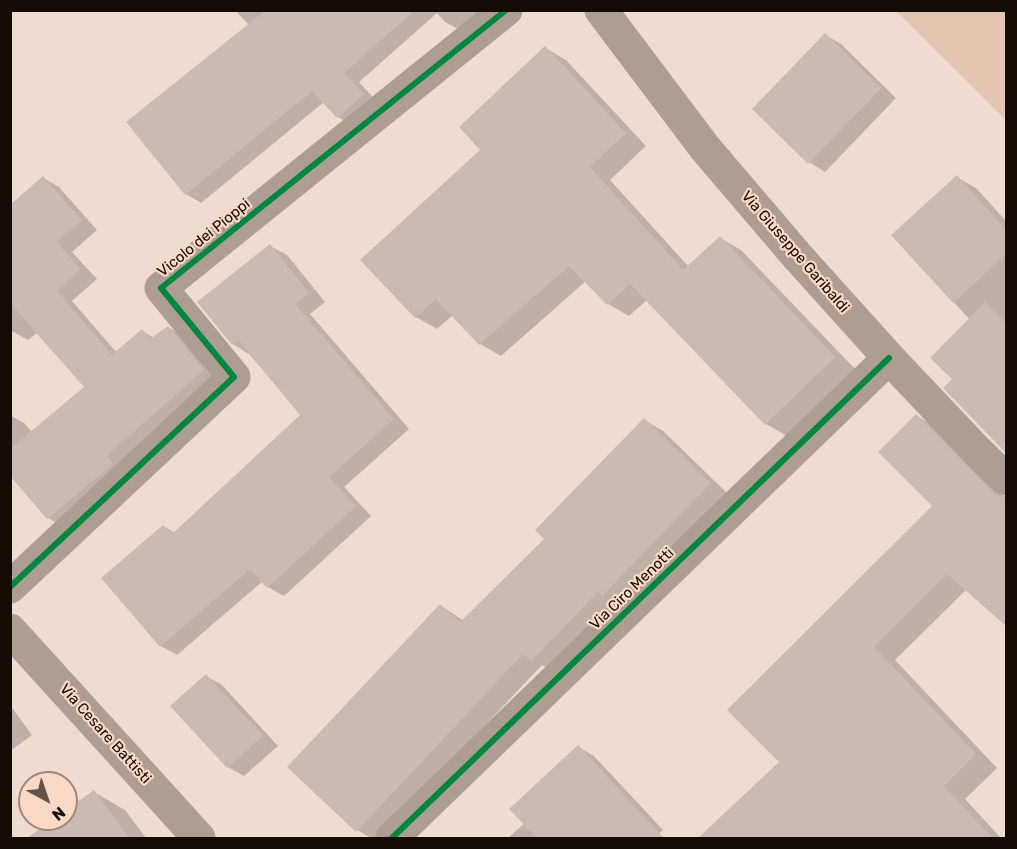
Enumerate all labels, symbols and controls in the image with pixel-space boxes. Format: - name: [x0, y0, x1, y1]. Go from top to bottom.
- street label: Via Giuseppe Garibaldi: [737, 187, 853, 317]
- street label: Vicolo dei Pioppi: [154, 195, 254, 281]
- street label: Via Ciro Menotti: [586, 544, 678, 634]
- street label: Via Cesare Battisti: [55, 680, 155, 788]
- north arrow: [18, 771, 78, 831]
- text: N: [48, 803, 69, 825]

